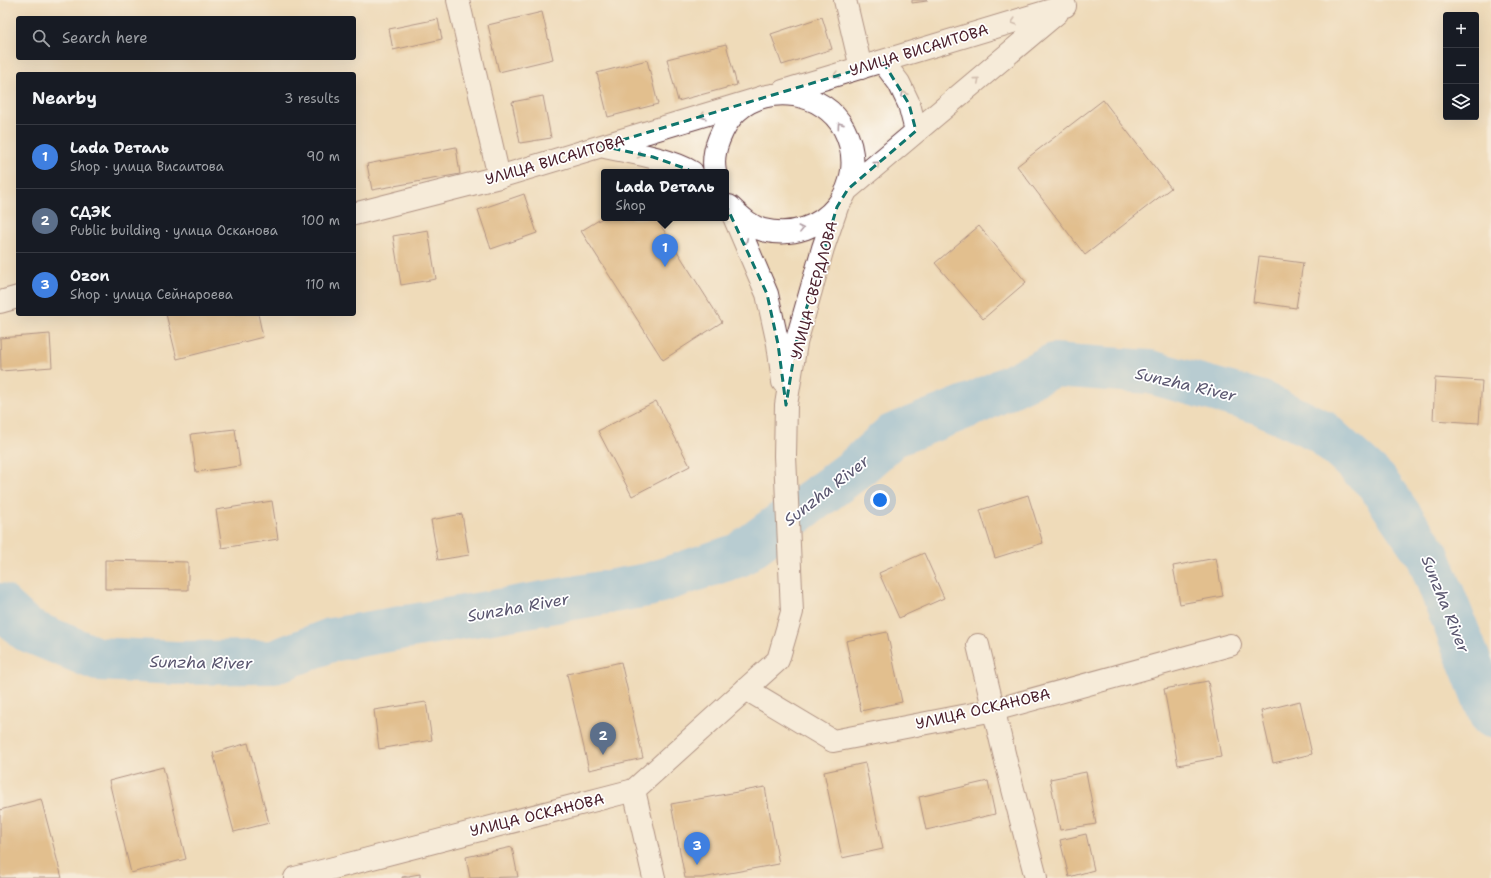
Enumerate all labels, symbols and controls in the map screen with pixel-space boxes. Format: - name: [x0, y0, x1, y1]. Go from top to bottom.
- map controls: [1443, 12, 1479, 120]
- button: +: [1443, 12, 1479, 48]
- search box: [16, 16, 356, 60]
- one-way arrow: [1011, 17, 1018, 26]
- street label: УЛИЦА ВИСАИТОВА: [847, 19, 991, 81]
- icon: search: [30, 27, 52, 49]
- text: Search here: [62, 28, 148, 48]
- button: −: [1443, 48, 1479, 84]
- one-way arrow: [833, 70, 840, 79]
- one-way arrow: [972, 77, 979, 84]
- button: layers: [1443, 84, 1479, 120]
- text: Nearby: [32, 87, 97, 109]
- text: 3 results: [284, 90, 340, 107]
- one-way arrow: [901, 91, 909, 98]
- one-way arrow: [700, 111, 707, 120]
- one-way arrow: [837, 122, 845, 129]
- street label: УЛИЦА ВИСАИТОВА: [483, 130, 627, 190]
- text: Lada Dеталь: [70, 138, 169, 158]
- text: 1: [42, 148, 48, 165]
- text: 90 m: [306, 148, 340, 165]
- one-way arrow: [637, 150, 643, 158]
- text: Shop · улица Висаитова: [70, 158, 224, 175]
- one-way arrow: [873, 161, 880, 168]
- popup: [601, 169, 729, 221]
- text: Lada Dеталь: [615, 177, 715, 197]
- text: Shop: [615, 197, 646, 214]
- text: СДЭК: [70, 202, 111, 222]
- text: 2: [40, 212, 50, 229]
- text: 100 m: [301, 212, 340, 229]
- street label: УЛИЦА СВЕРДЛОВА: [786, 218, 842, 361]
- text: Public building · улица Осканова: [70, 222, 278, 239]
- one-way arrow: [797, 225, 804, 234]
- pin: 1: [652, 234, 678, 267]
- one-way arrow: [740, 237, 748, 245]
- text: Ozon: [70, 266, 110, 286]
- text: 3: [40, 276, 50, 293]
- text: 110 m: [305, 276, 340, 293]
- text: Shop · улица Сейнароева: [70, 286, 233, 303]
- water label: Sunzha River: [1133, 363, 1239, 406]
- water label: Sunzha River: [779, 450, 874, 530]
- your location: [870, 490, 890, 510]
- water label: Sunzha River: [1417, 553, 1475, 656]
- water label: Sunzha River: [466, 588, 571, 627]
- water label: Sunzha River: [149, 651, 253, 674]
- street label: УЛИЦА ОСКАНОВА: [914, 684, 1052, 734]
- pin: 2: [590, 722, 616, 755]
- street label: УЛИЦА ОСКАНОВА: [468, 789, 606, 841]
- pin: 3: [684, 832, 710, 865]

